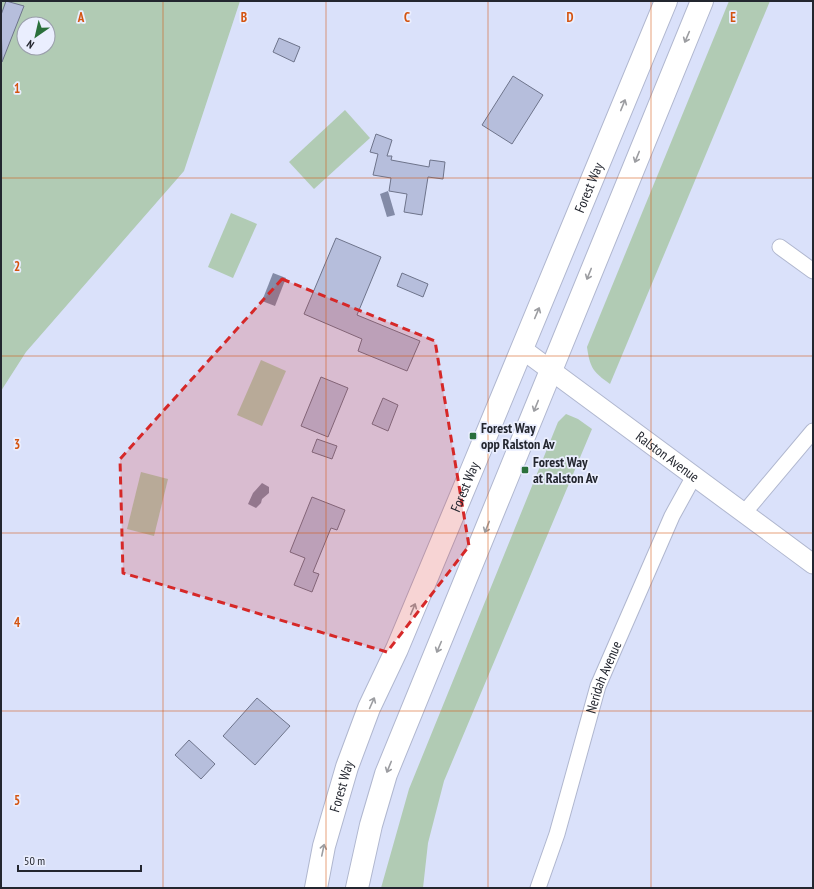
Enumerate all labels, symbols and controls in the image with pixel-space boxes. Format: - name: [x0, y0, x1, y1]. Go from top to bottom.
- text: A: [77, 9, 85, 26]
- text: B: [241, 9, 247, 26]
- text: C: [404, 9, 410, 26]
- text: D: [567, 9, 574, 26]
- text: E: [730, 9, 736, 26]
- north arrow: [16, 16, 56, 56]
- one-way arrow: [682, 31, 690, 43]
- text: N: [24, 37, 37, 52]
- text: 1: [14, 80, 20, 97]
- one-way arrow: [620, 99, 627, 111]
- one-way arrow: [633, 151, 640, 163]
- street label: Forest Way: [570, 159, 607, 215]
- text: 2: [14, 258, 20, 275]
- one-way arrow: [585, 268, 592, 280]
- one-way arrow: [533, 308, 541, 320]
- one-way arrow: [531, 400, 539, 412]
- place label: Forest Way opp Ralston Av: [481, 419, 555, 453]
- street label: Ralston Avenue: [632, 427, 703, 486]
- marker: Forest Way opp Ralston Av: [468, 431, 478, 441]
- text: 3: [14, 436, 20, 453]
- place label: Forest Way at Ralston Av: [533, 453, 598, 487]
- street label: Forest Way: [446, 458, 483, 515]
- marker: Forest Way at Ralston Av: [520, 465, 530, 475]
- one-way arrow: [483, 520, 491, 532]
- one-way arrow: [410, 603, 418, 615]
- text: 4: [14, 614, 21, 631]
- street label: Neridah Avenue: [582, 638, 626, 715]
- one-way arrow: [435, 641, 442, 653]
- one-way arrow: [369, 697, 376, 709]
- street label: Forest Way: [325, 757, 358, 814]
- one-way arrow: [385, 761, 392, 773]
- text: 5: [14, 792, 20, 809]
- one-way arrow: [319, 844, 327, 857]
- scale bar: [18, 847, 141, 873]
- text: 50 m: [24, 853, 45, 868]

